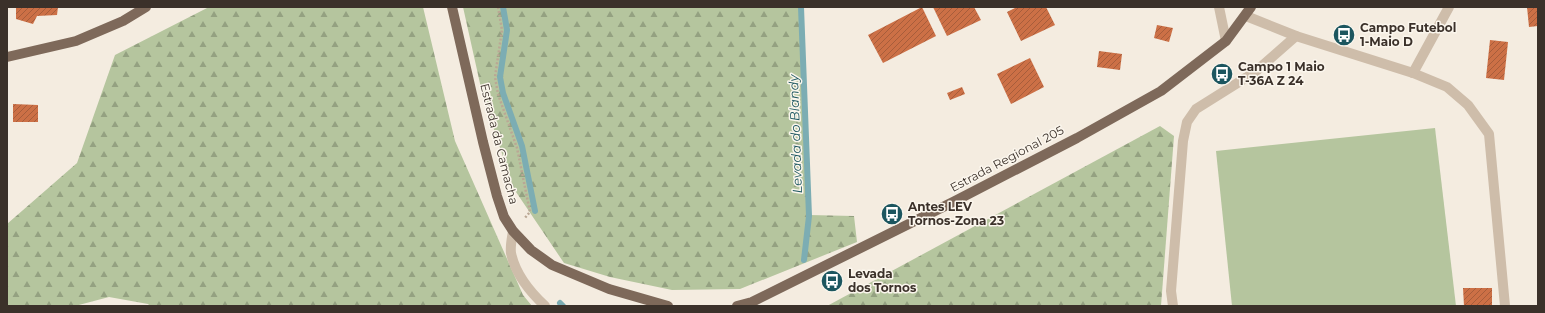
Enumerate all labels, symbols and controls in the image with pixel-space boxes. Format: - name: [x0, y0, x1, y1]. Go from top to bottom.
- place label: Campo Futebol 1-Maio D: [1360, 20, 1456, 49]
- bus stop icon: Campo Futebol 1-Maio D: [1331, 22, 1357, 48]
- place label: Campo 1 Maio T-36A Z 24: [1238, 59, 1325, 88]
- bus stop icon: Campo 1 Maio T-36A Z 24: [1209, 61, 1235, 87]
- water label: Levada do Blandy: [785, 73, 805, 194]
- street label: Estrada da Camacha: [477, 82, 522, 206]
- street label: Estrada Regional 205: [947, 122, 1066, 195]
- place label: Antes LEV Tornos-Zona 23: [907, 199, 1004, 228]
- bus stop icon: Antes LEV Tornos-Zona 23: [879, 201, 905, 227]
- place label: Levada dos Tornos: [848, 266, 917, 295]
- bus stop icon: Levada dos Tornos: [819, 268, 845, 294]

